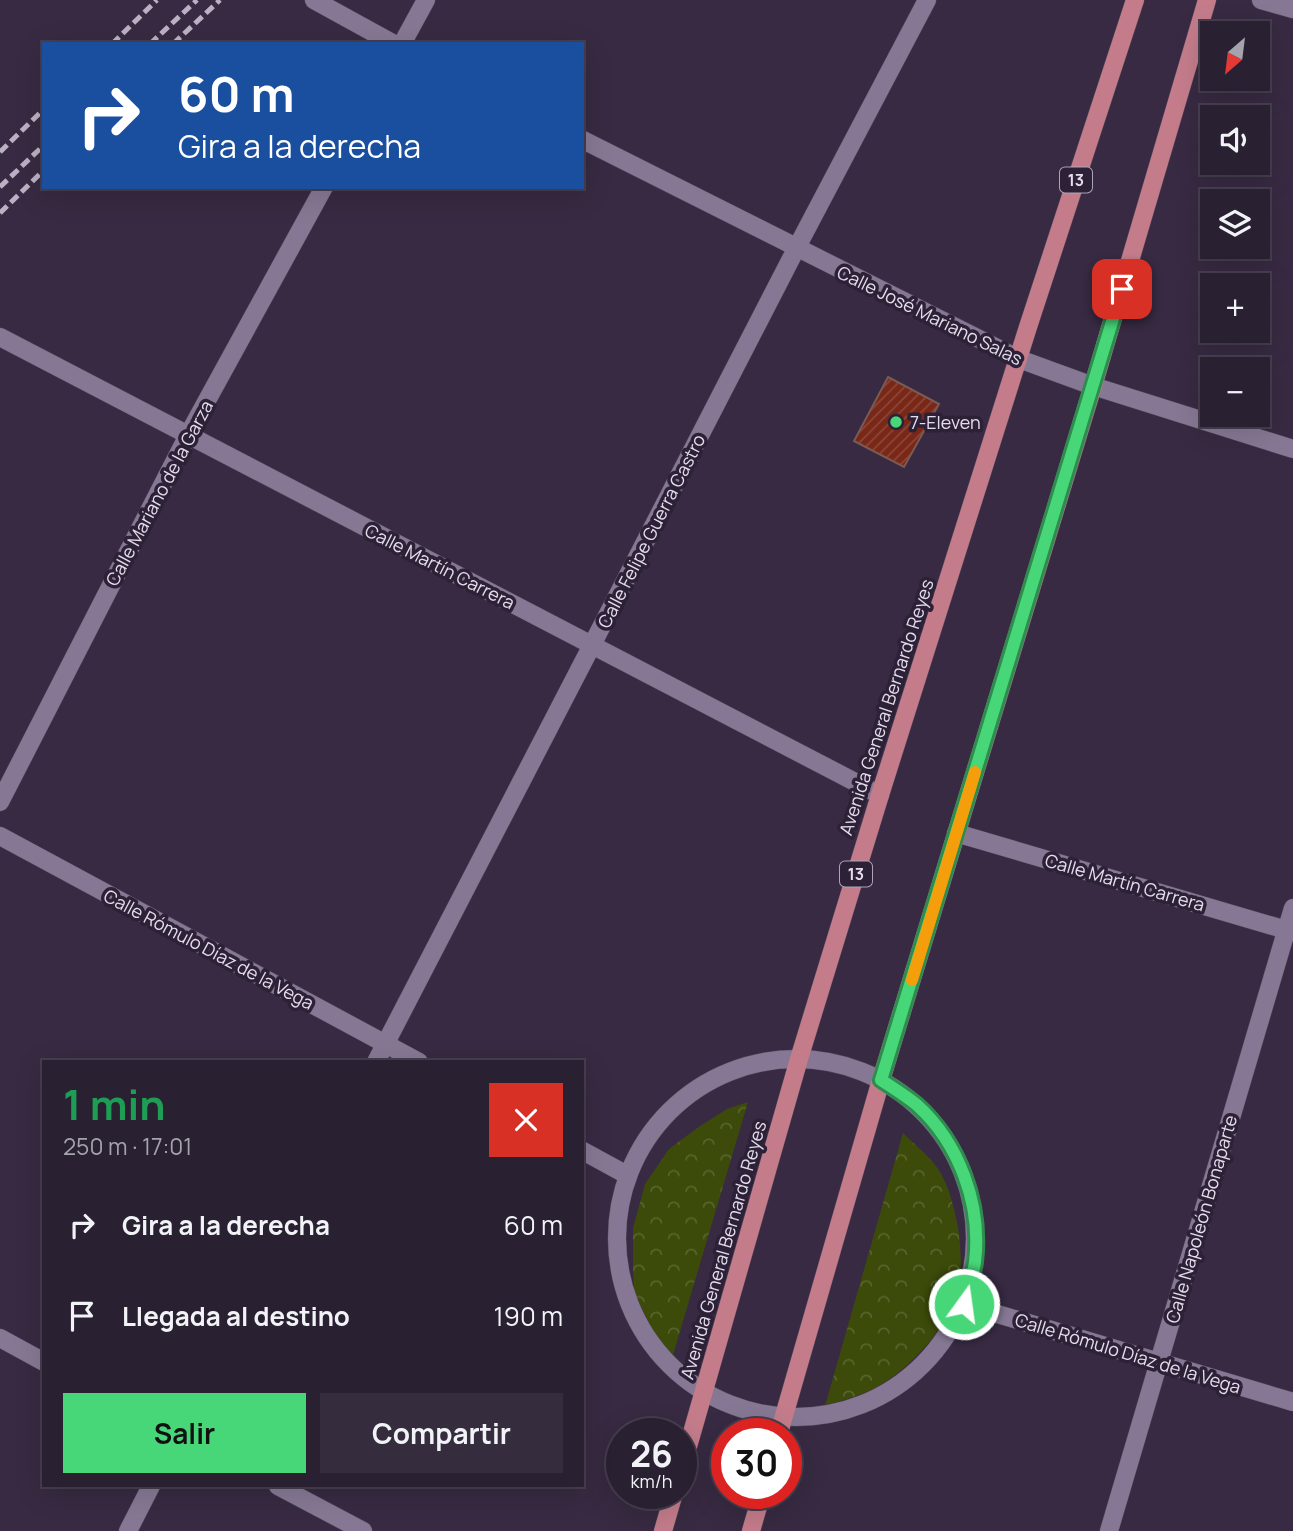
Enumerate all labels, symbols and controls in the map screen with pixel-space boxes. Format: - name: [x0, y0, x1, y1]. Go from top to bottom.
- north arrow: [1200, 21, 1270, 91]
- map controls: [1200, 21, 1270, 427]
- text: 60 m: [178, 60, 295, 127]
- icon: right: [63, 70, 154, 161]
- button: sound: [1200, 105, 1270, 175]
- text: Gira a la derecha: [178, 124, 421, 168]
- road number: 13: [1060, 168, 1092, 192]
- button: layers: [1200, 189, 1270, 259]
- pin: [1092, 259, 1152, 319]
- street label: Calle José Mariano Salas: [833, 260, 1027, 370]
- icon: arrive: [1103, 270, 1141, 308]
- button: +: [1200, 273, 1270, 343]
- button: −: [1200, 357, 1270, 427]
- street label: Calle Mariano de la Garza: [100, 396, 218, 590]
- place label: 7-Eleven: [910, 410, 981, 434]
- marker: 7-Eleven: [888, 414, 904, 430]
- street label: Calle Felipe Guerra Castro: [592, 430, 710, 632]
- street label: Calle Martín Carrera: [361, 518, 519, 614]
- street label: Avenida General Bernardo Reyes: [833, 576, 939, 838]
- street label: Calle Martín Carrera: [1042, 848, 1208, 916]
- road number: 13: [840, 862, 872, 887]
- street label: Calle Rómulo Díaz de la Vega: [100, 883, 318, 1015]
- text: 1 min: [63, 1075, 166, 1133]
- button: close: [489, 1083, 563, 1157]
- street label: Calle Napoleón Bonaparte: [1160, 1112, 1242, 1326]
- street label: Avenida General Bernardo Reyes: [675, 1118, 771, 1382]
- text: 250 m · 17:01: [63, 1130, 192, 1162]
- icon: right: [63, 1206, 101, 1244]
- text: Gira a la derecha: [122, 1207, 330, 1243]
- text: 60 m: [504, 1207, 563, 1243]
- position arrow: [927, 1267, 1001, 1341]
- icon: arrive: [63, 1297, 101, 1335]
- text: Llegada al destino: [122, 1298, 350, 1334]
- text: 190 m: [494, 1298, 563, 1334]
- street label: Calle Rómulo Díaz de la Vega: [1012, 1307, 1244, 1399]
- button: Salir: [63, 1393, 306, 1473]
- button: Compartir: [320, 1393, 563, 1473]
- speed limit sign: 30: [711, 1418, 802, 1509]
- text: 26: [630, 1430, 673, 1478]
- text: km/h: [631, 1469, 672, 1493]

